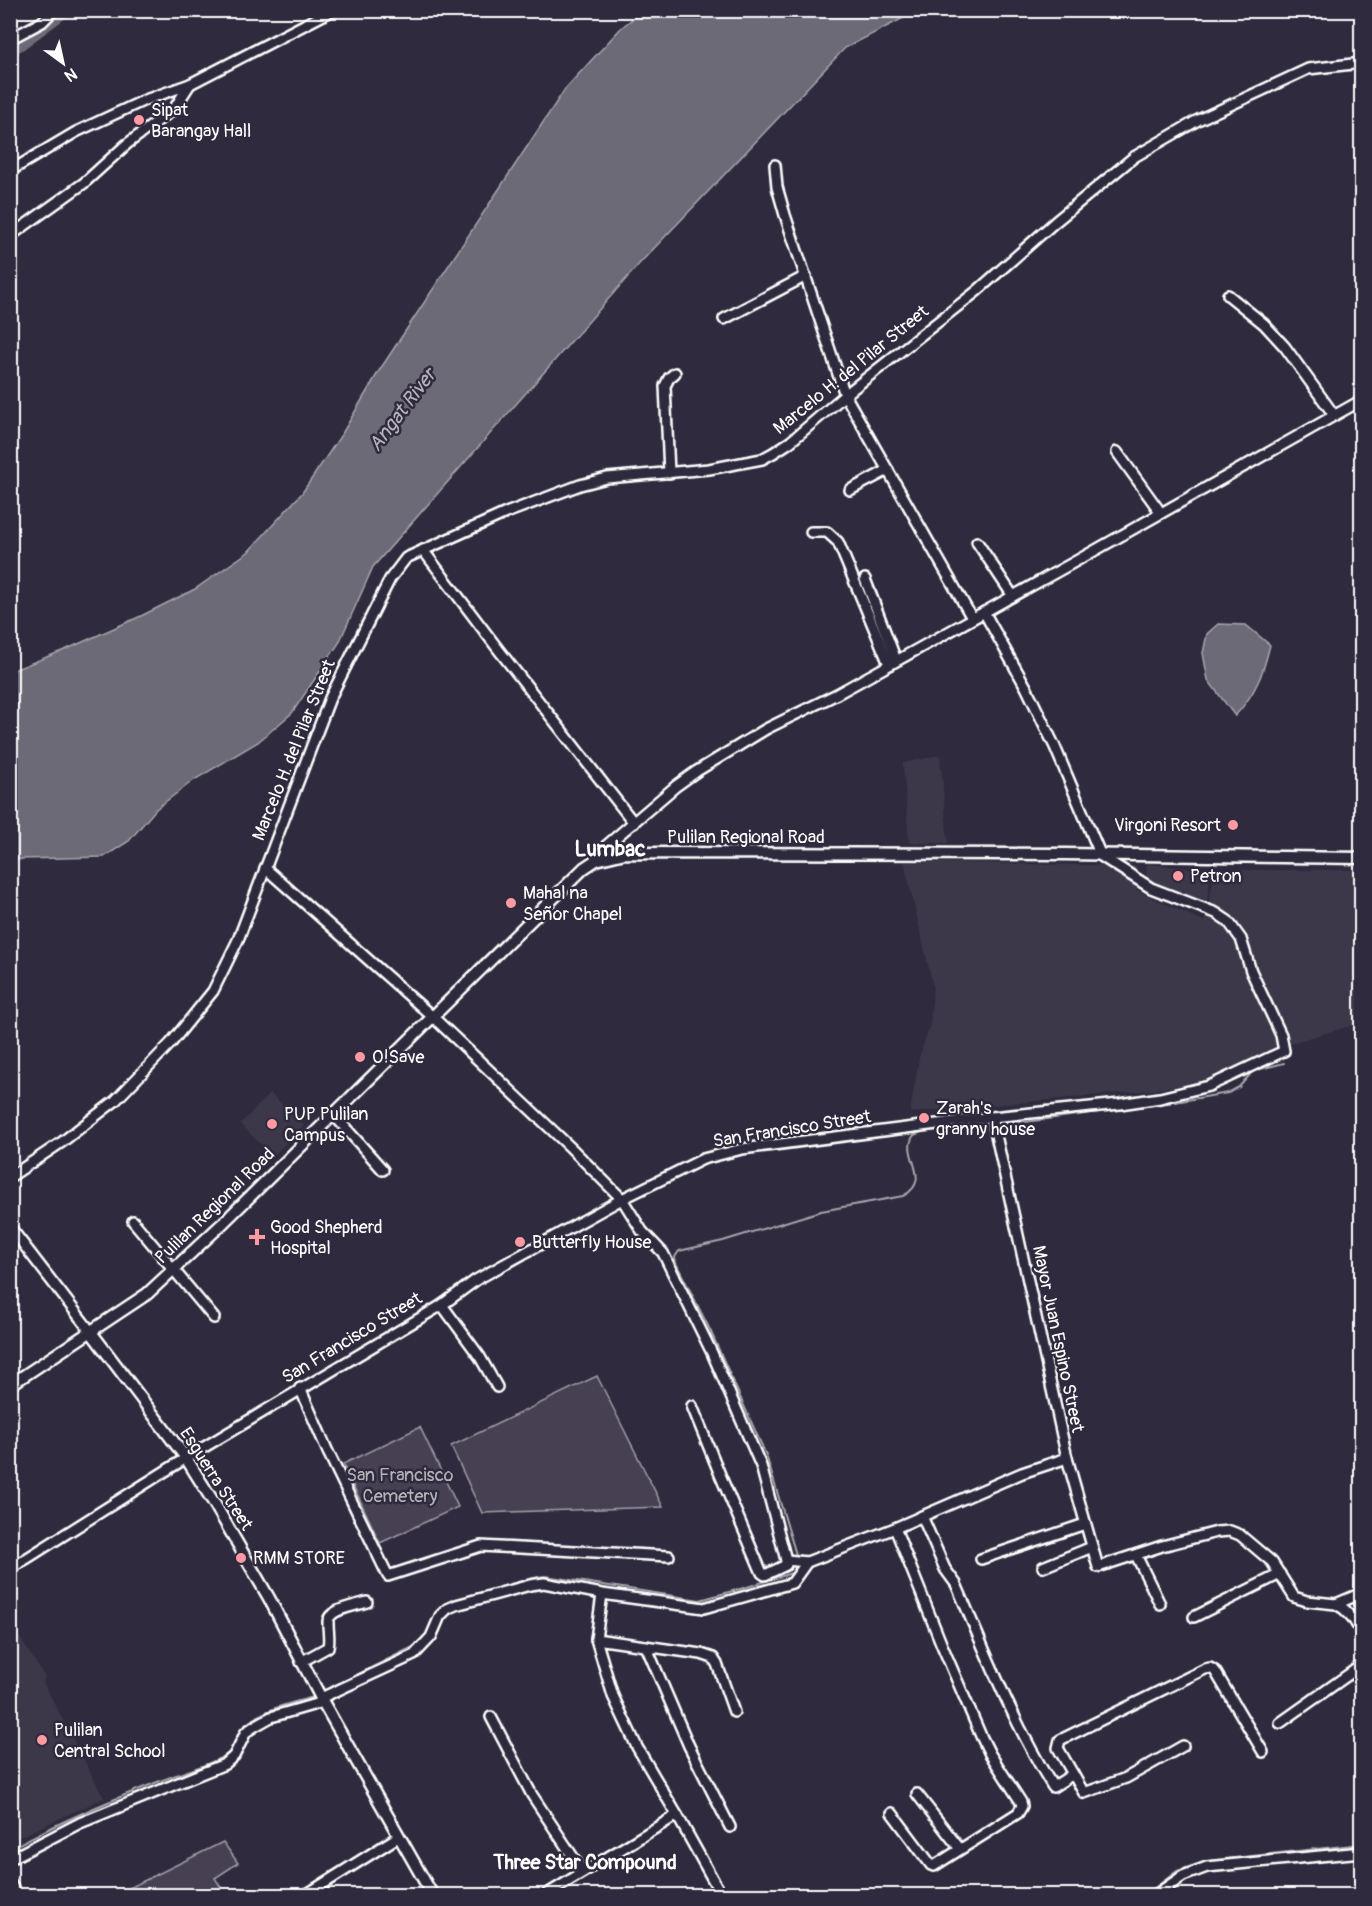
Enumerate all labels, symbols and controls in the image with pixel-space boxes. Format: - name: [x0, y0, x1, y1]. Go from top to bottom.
- north arrow: [33, 33, 93, 93]
- text: N: [60, 63, 81, 86]
- place label: Sipat Barangay Hall: [151, 99, 251, 143]
- marker: Sipat Barangay Hall: [132, 113, 146, 127]
- street label: Marcelo H. del Pilar Street: [769, 300, 934, 440]
- water label: Angat River: [363, 361, 443, 456]
- street label: Marcelo H. del Pilar Street: [247, 655, 341, 844]
- place label: Virgoni Resort: [1114, 814, 1222, 837]
- marker: Virgoni Resort: [1226, 818, 1240, 832]
- street label: Pulilan Regional Road: [667, 826, 825, 849]
- district label: Lumbac: [574, 836, 646, 863]
- place label: Petron: [1190, 865, 1242, 888]
- marker: Petron: [1171, 869, 1185, 883]
- place label: Mahal na Señor Chapel: [523, 882, 622, 926]
- marker: Mahal na Señor Chapel: [504, 896, 518, 910]
- place label: O!Save: [372, 1046, 425, 1069]
- marker: O!Save: [353, 1050, 367, 1064]
- place label: Zarah's granny house: [936, 1097, 1035, 1141]
- place label: PUP Pulilan Campus: [284, 1103, 368, 1147]
- street label: San Francisco Street: [711, 1105, 873, 1153]
- marker: Zarah's granny house: [917, 1111, 931, 1125]
- marker: PUP Pulilan Campus: [265, 1117, 279, 1131]
- street label: Pulilan Regional Road: [150, 1143, 280, 1269]
- place label: Good Shepherd Hospital: [270, 1216, 383, 1260]
- marker: Good Shepherd Hospital: [248, 1228, 266, 1246]
- place label: Butterfly House: [532, 1231, 651, 1254]
- marker: Butterfly House: [513, 1235, 527, 1249]
- street label: Mayor Juan Espino Street: [1027, 1243, 1089, 1435]
- street label: San Francisco Street: [278, 1287, 427, 1389]
- street label: Esguerra Street: [174, 1423, 258, 1536]
- park label: San Francisco Cemetery: [347, 1464, 454, 1508]
- place label: RMM STORE: [253, 1547, 345, 1570]
- marker: RMM STORE: [234, 1551, 248, 1565]
- place label: Pulilan Central School: [54, 1719, 166, 1763]
- marker: Pulilan Central School: [35, 1733, 49, 1747]
- district label: Three Star Compound: [492, 1850, 677, 1875]

